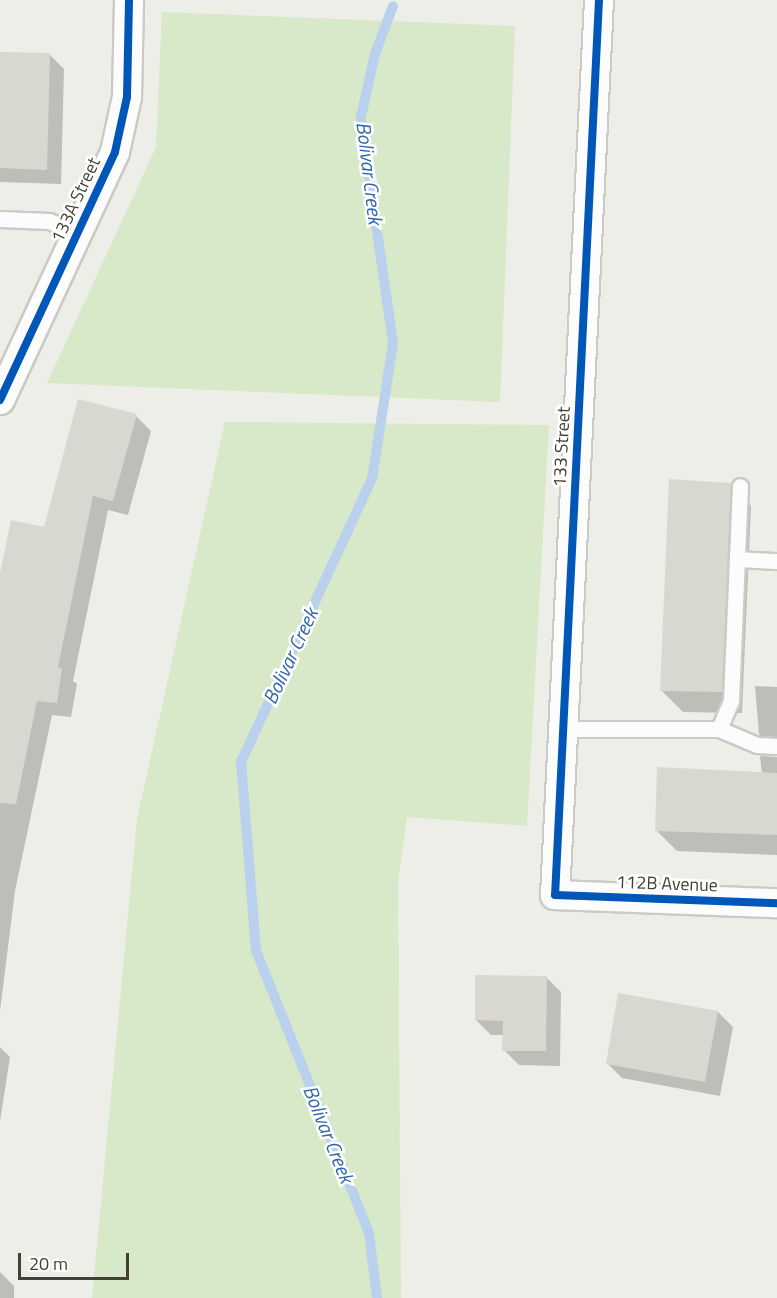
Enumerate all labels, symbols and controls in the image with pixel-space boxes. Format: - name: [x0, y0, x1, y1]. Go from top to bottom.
- water label: Bolivar Creek: [352, 120, 388, 226]
- street label: 133A Street: [47, 154, 105, 246]
- street label: 133 Street: [549, 406, 575, 488]
- water label: Bolivar Creek: [257, 604, 323, 708]
- street label: 112B Avenue: [616, 871, 718, 897]
- water label: Bolivar Creek: [299, 1082, 359, 1186]
- scale bar: [21, 1241, 132, 1279]
- text: 20 m: [29, 1250, 68, 1277]

